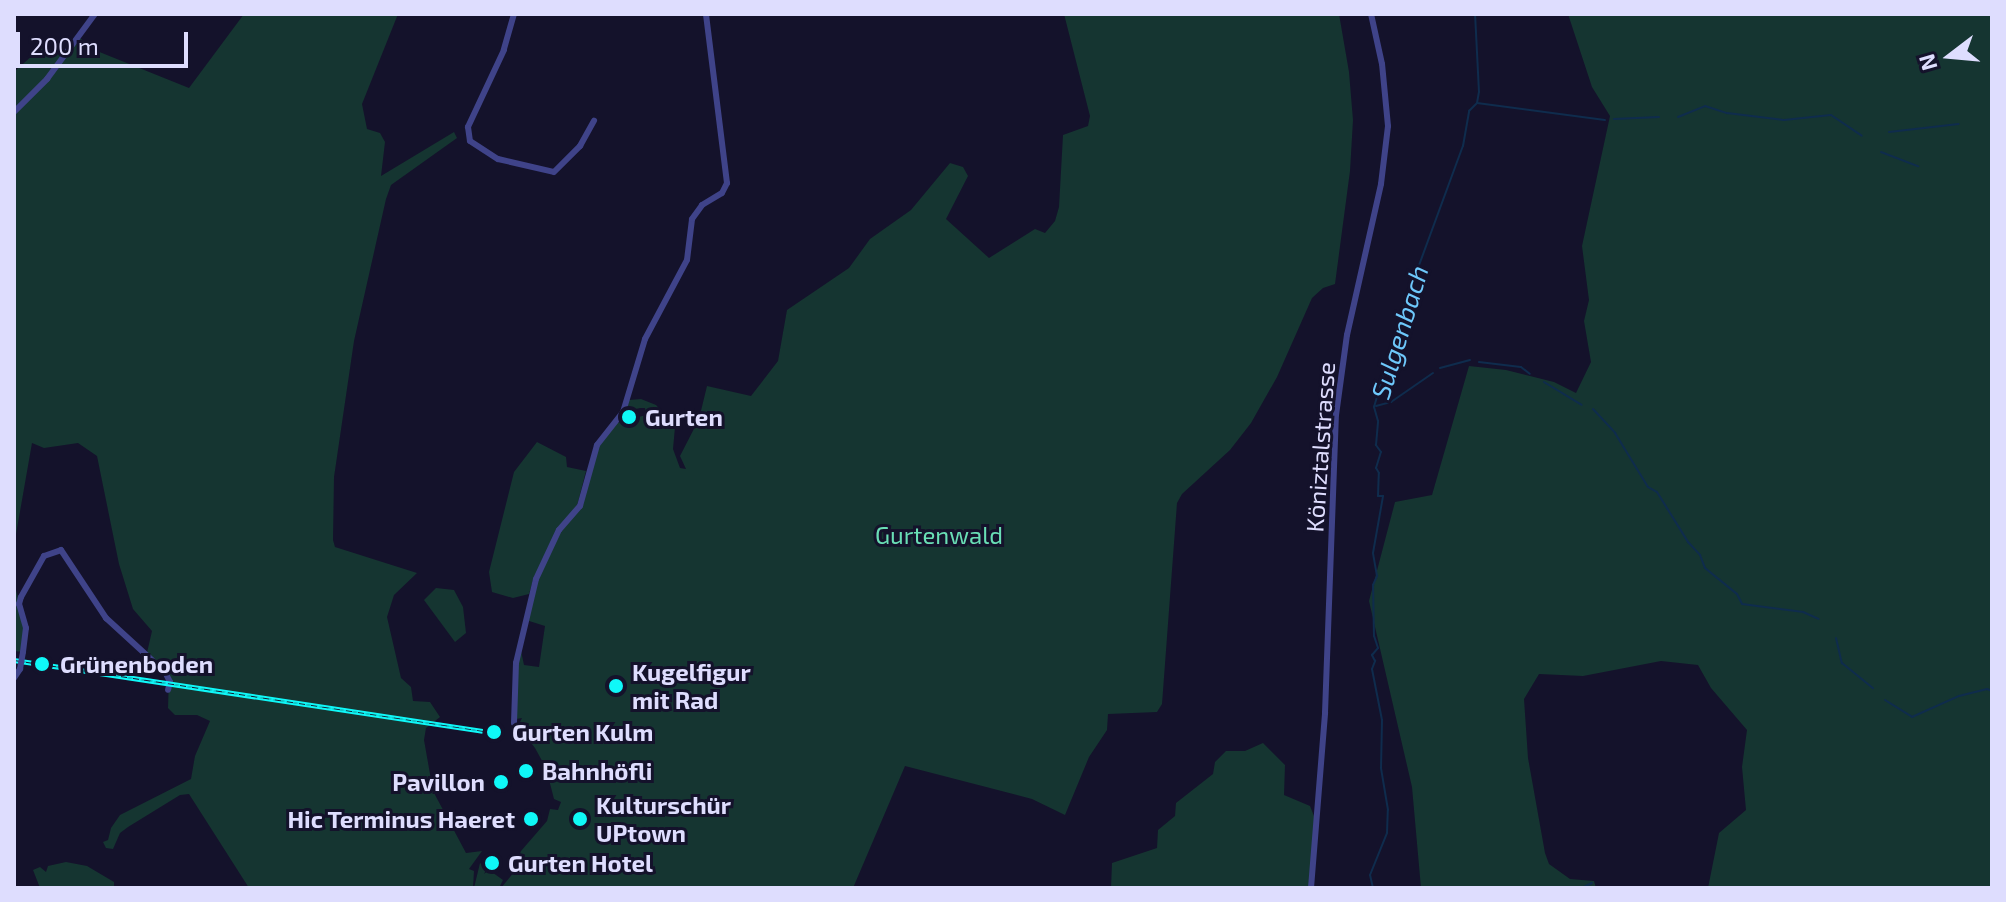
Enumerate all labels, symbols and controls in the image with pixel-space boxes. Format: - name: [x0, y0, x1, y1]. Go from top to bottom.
- scale bar: [20, 16, 192, 66]
- north arrow: [1910, 16, 1990, 96]
- text: 200 m: [30, 31, 99, 60]
- text: N: [1912, 51, 1942, 74]
- water label: Sulgenbach: [1364, 261, 1434, 403]
- street label: Köniztalstrasse: [1300, 361, 1340, 533]
- place label: Gurten: [645, 403, 723, 431]
- marker: Gurten: [620, 408, 638, 426]
- park label: Gurtenwald: [875, 521, 1003, 549]
- place label: Grünenboden: [60, 650, 213, 678]
- marker: Grünenboden: [31, 653, 53, 675]
- place label: Kugelfigur mit Rad: [632, 658, 751, 714]
- marker: Kugelfigur mit Rad: [607, 677, 625, 695]
- place label: Gurten Kulm: [512, 718, 653, 746]
- marker: Gurten Kulm: [483, 721, 505, 743]
- place label: Bahnhöfli: [542, 757, 652, 785]
- marker: Bahnhöfli: [517, 762, 535, 780]
- place label: Pavillon: [392, 768, 485, 796]
- marker: Pavillon: [492, 773, 510, 791]
- place label: Kulturschür UPtown: [596, 791, 731, 847]
- place label: Hic Terminus Haeret: [287, 805, 515, 833]
- marker: Hic Terminus Haeret: [522, 810, 540, 828]
- marker: Kulturschür UPtown: [571, 810, 589, 828]
- place label: Gurten Hotel: [508, 849, 653, 877]
- marker: Gurten Hotel: [483, 854, 501, 872]

